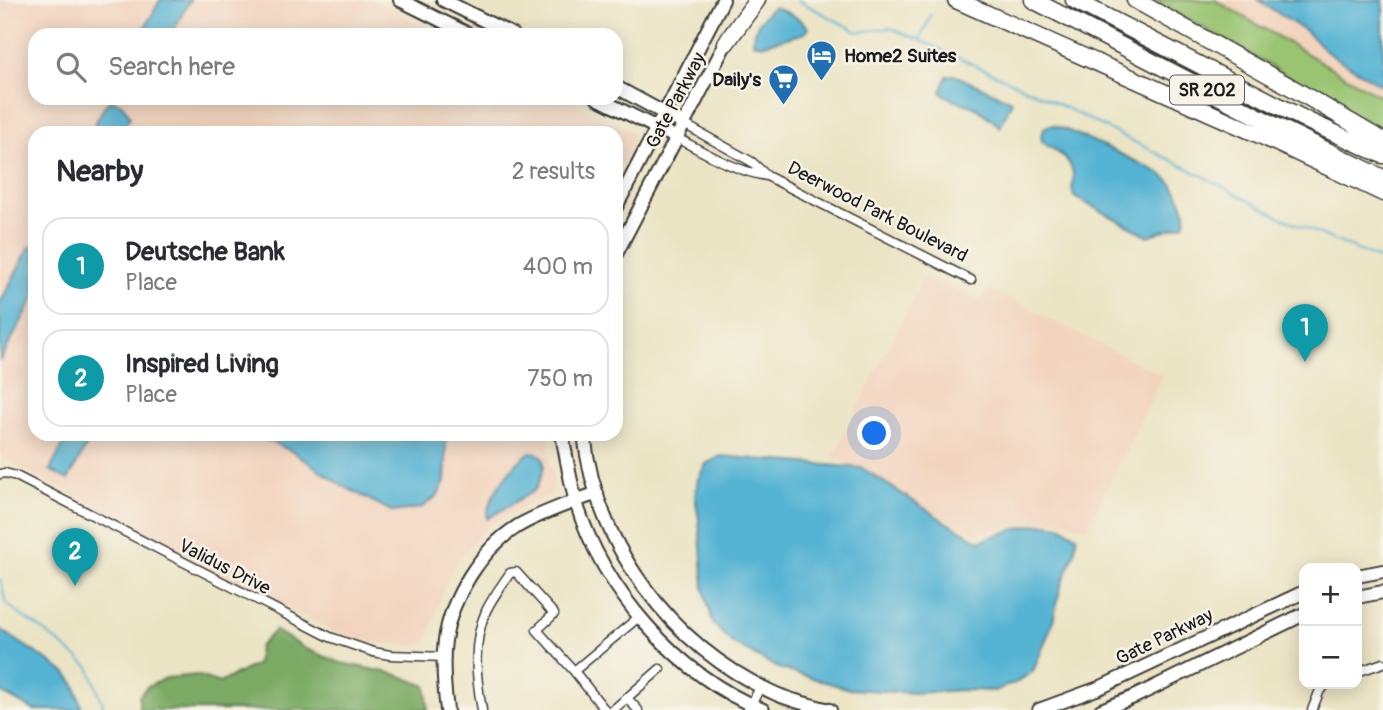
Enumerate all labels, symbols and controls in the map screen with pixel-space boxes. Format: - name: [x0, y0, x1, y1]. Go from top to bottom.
- search box: [28, 28, 623, 105]
- hotel icon: Home2 Suites: [804, 38, 838, 82]
- place label: Home2 Suites: [844, 44, 957, 68]
- icon: search: [52, 48, 90, 86]
- street label: Gate Parkway: [641, 48, 711, 152]
- text: Search here: [108, 51, 235, 83]
- supermarket icon: Daily's: [767, 62, 801, 106]
- place label: Daily's: [712, 68, 762, 92]
- road number: SR 202: [1170, 76, 1244, 104]
- text: Nearby: [56, 153, 143, 190]
- street label: Deerwood Park Boulevard: [783, 156, 972, 268]
- text: 2 results: [512, 157, 595, 186]
- text: Deutsche Bank: [125, 236, 285, 268]
- text: 1: [77, 252, 86, 281]
- text: 400 m: [523, 252, 593, 281]
- text: Place: [125, 268, 177, 297]
- pin: 1: [1282, 304, 1328, 362]
- text: Inspired Living: [125, 348, 279, 380]
- text: 2: [75, 364, 87, 393]
- text: 750 m: [527, 364, 593, 393]
- text: Place: [125, 380, 177, 409]
- your location: [857, 416, 891, 450]
- pin: 2: [52, 528, 98, 586]
- street label: Validus Drive: [174, 533, 275, 601]
- map controls: [1299, 563, 1362, 689]
- button: +: [1299, 563, 1362, 626]
- street label: Gate Parkway: [1112, 603, 1217, 671]
- button: −: [1299, 626, 1362, 689]

